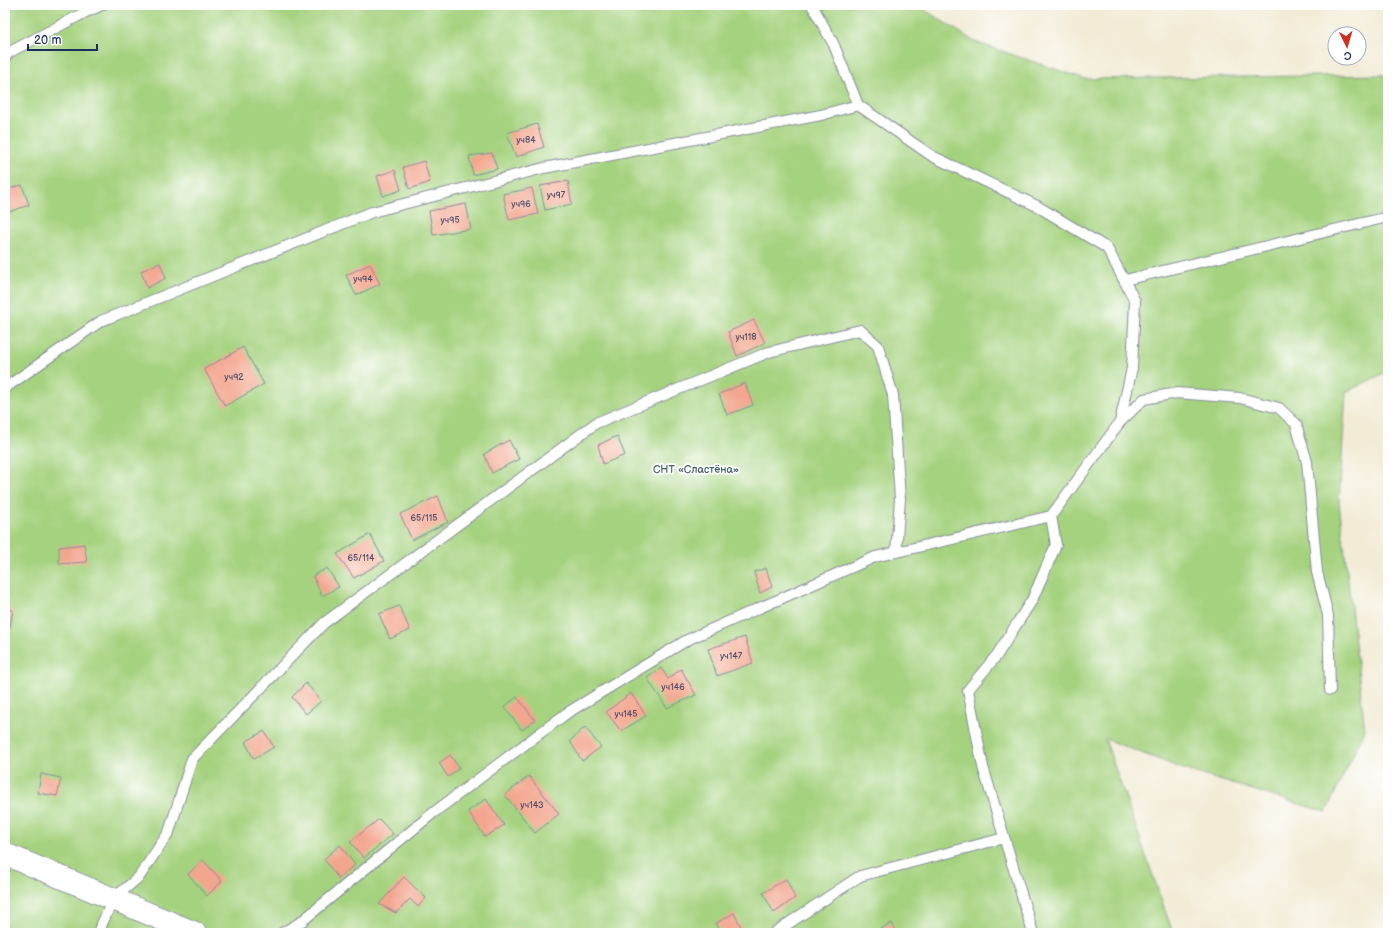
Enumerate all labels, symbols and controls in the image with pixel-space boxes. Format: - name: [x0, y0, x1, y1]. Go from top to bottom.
- scale bar: [28, 26, 97, 52]
- north arrow: [1327, 26, 1367, 66]
- text: 20 m: [34, 33, 61, 48]
- text: С: [1343, 49, 1352, 62]
- house number: уч84: [516, 135, 536, 146]
- house number: уч97: [547, 190, 566, 201]
- house number: уч96: [511, 199, 531, 210]
- house number: уч95: [440, 215, 460, 226]
- house number: уч94: [353, 274, 373, 285]
- house number: уч118: [735, 332, 757, 343]
- house number: уч92: [224, 372, 244, 383]
- park label: СНТ «Сластёна»: [653, 463, 739, 476]
- house number: 65/115: [411, 513, 437, 524]
- house number: 65/114: [347, 553, 375, 564]
- house number: уч147: [720, 651, 743, 662]
- house number: уч146: [661, 682, 685, 693]
- house number: уч145: [615, 709, 637, 720]
- house number: уч143: [520, 800, 544, 811]

